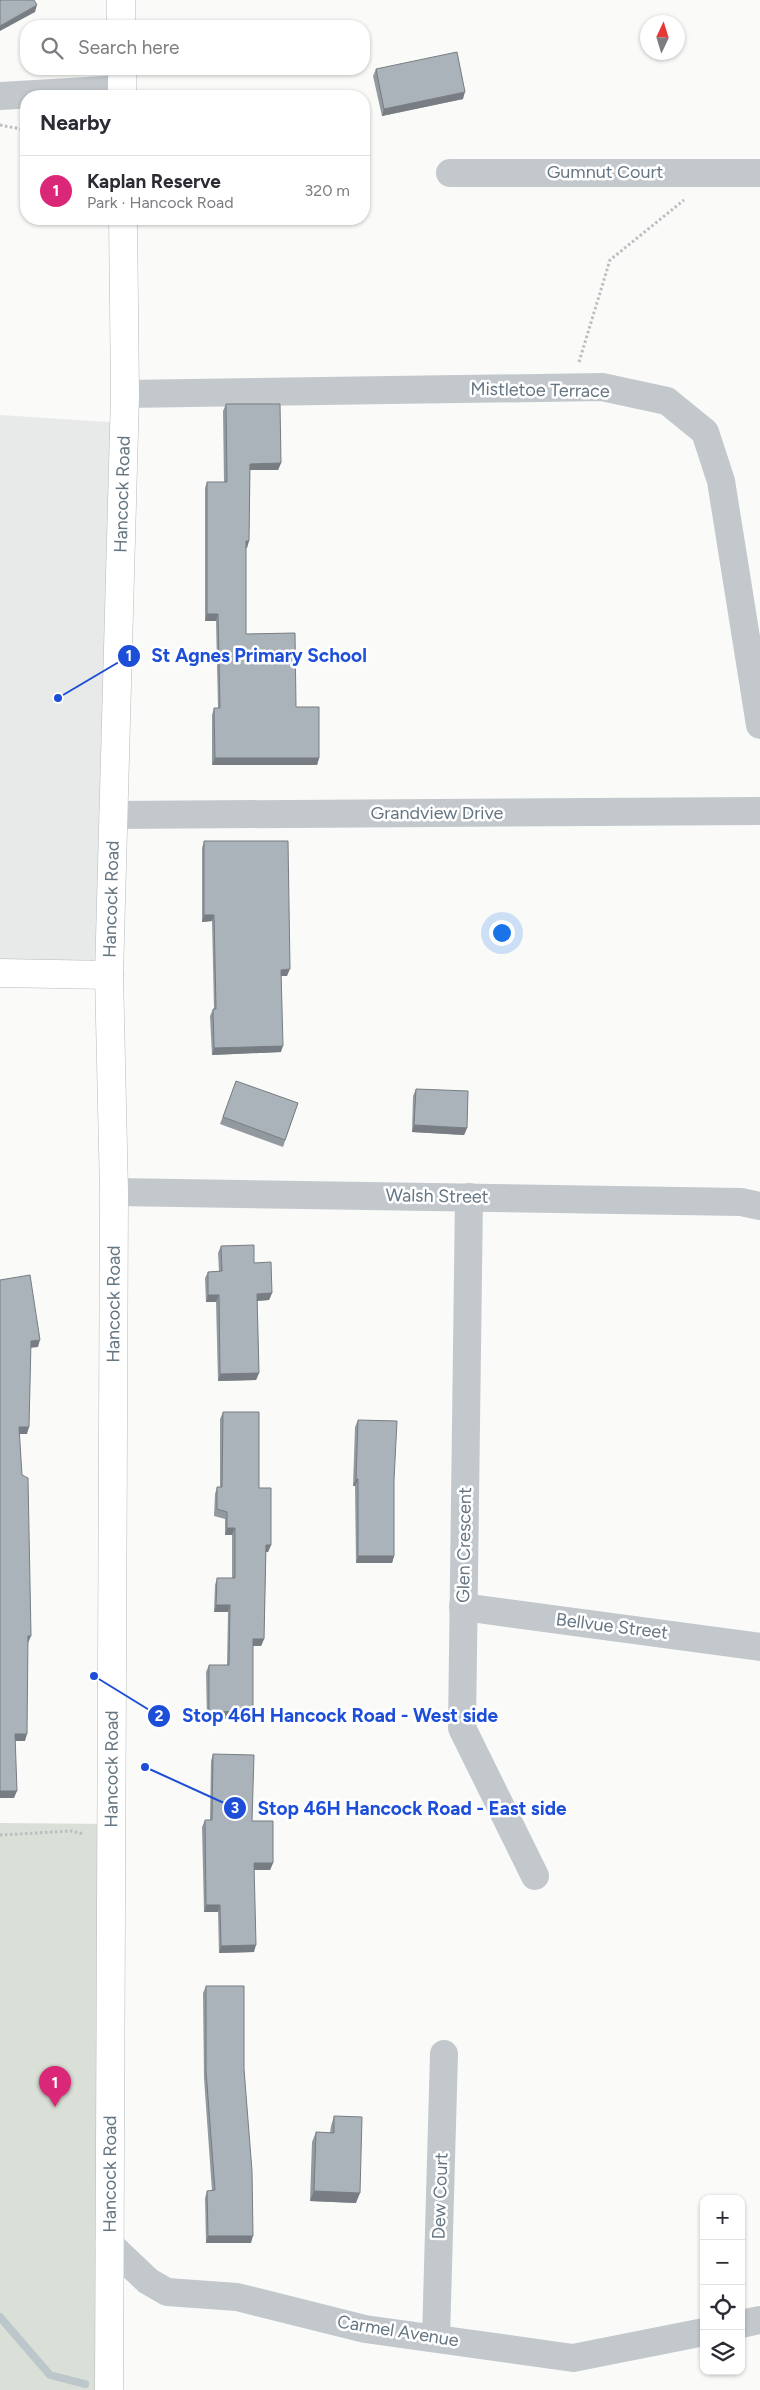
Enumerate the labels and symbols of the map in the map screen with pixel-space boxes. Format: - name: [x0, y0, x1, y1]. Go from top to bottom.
- north arrow: [640, 15, 685, 60]
- street label: Gumnut Court: [547, 161, 664, 183]
- street label: Mistletoe Terrace: [470, 378, 610, 402]
- street label: Hancock Road: [110, 435, 135, 553]
- callout: St Agnes Primary School: [117, 639, 377, 673]
- text: St Agnes Primary School: [151, 644, 367, 667]
- text: 1: [126, 647, 132, 665]
- street label: Grandview Drive: [371, 802, 504, 824]
- street label: Hancock Road: [98, 840, 124, 958]
- your location: [489, 920, 515, 946]
- street label: Walsh Street: [385, 1184, 489, 1208]
- street label: Hancock Road: [102, 1245, 125, 1363]
- street label: Glen Crescent: [452, 1487, 476, 1603]
- street label: Bellvue Street: [555, 1608, 670, 1644]
- callout: Stop 46H Hancock Road - West side: [147, 1699, 508, 1733]
- text: Stop 46H Hancock Road - West side: [182, 1704, 499, 1727]
- text: 2: [155, 1707, 164, 1725]
- street label: Hancock Road: [100, 1710, 123, 1828]
- callout: Stop 46H Hancock Road - East side: [223, 1791, 577, 1825]
- text: Stop 46H Hancock Road - East side: [257, 1797, 567, 1820]
- text: 3: [231, 1799, 239, 1817]
- pin: 1: [39, 2066, 71, 2107]
- street label: Hancock Road: [99, 2115, 121, 2233]
- street label: Dew Court: [427, 2152, 453, 2240]
- street label: Carmel Avenue: [336, 2311, 460, 2351]

